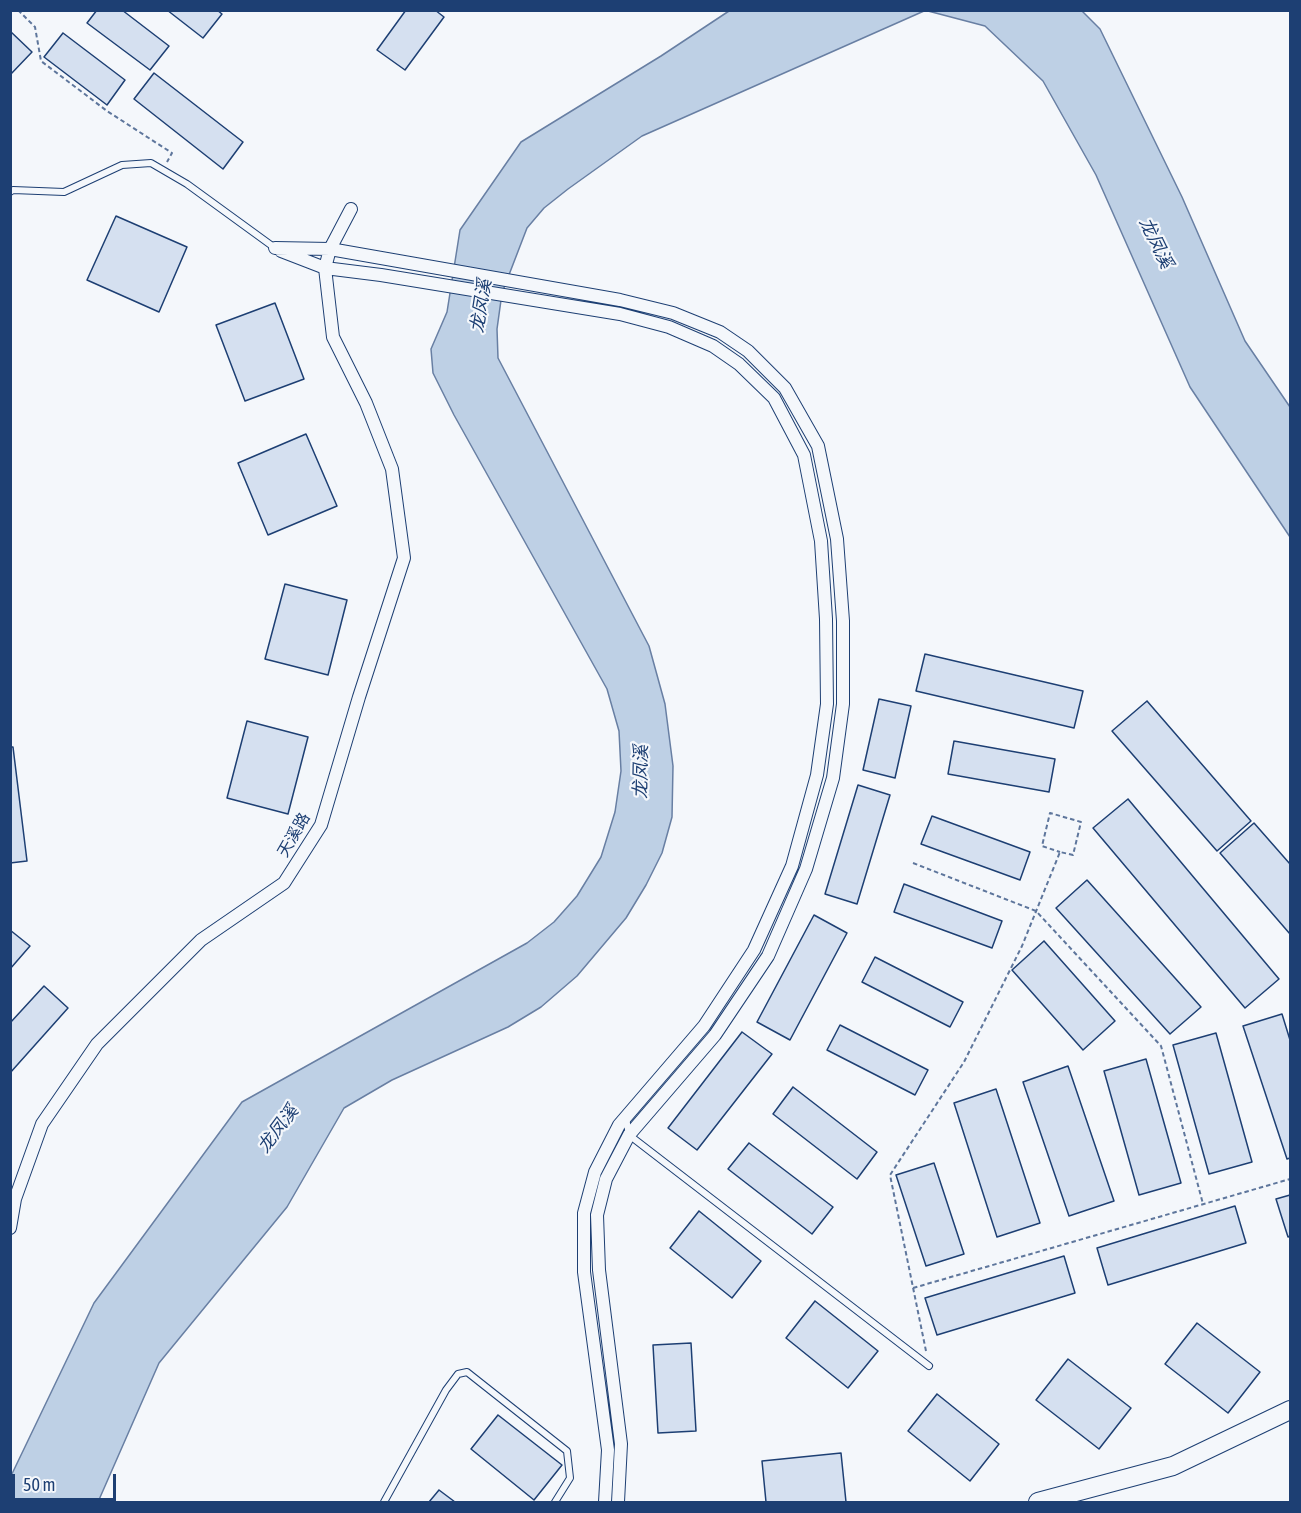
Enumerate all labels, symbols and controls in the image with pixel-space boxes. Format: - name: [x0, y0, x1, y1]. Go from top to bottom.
- water label: 龙凤溪: [1134, 214, 1178, 272]
- water label: 龙凤溪: [466, 278, 496, 334]
- water label: 龙凤溪: [630, 745, 652, 799]
- street label: 天溪路: [274, 809, 314, 861]
- water label: 龙凤溪: [253, 1101, 303, 1157]
- scale bar: [15, 1462, 118, 1500]
- text: 50 m: [23, 1474, 55, 1495]

